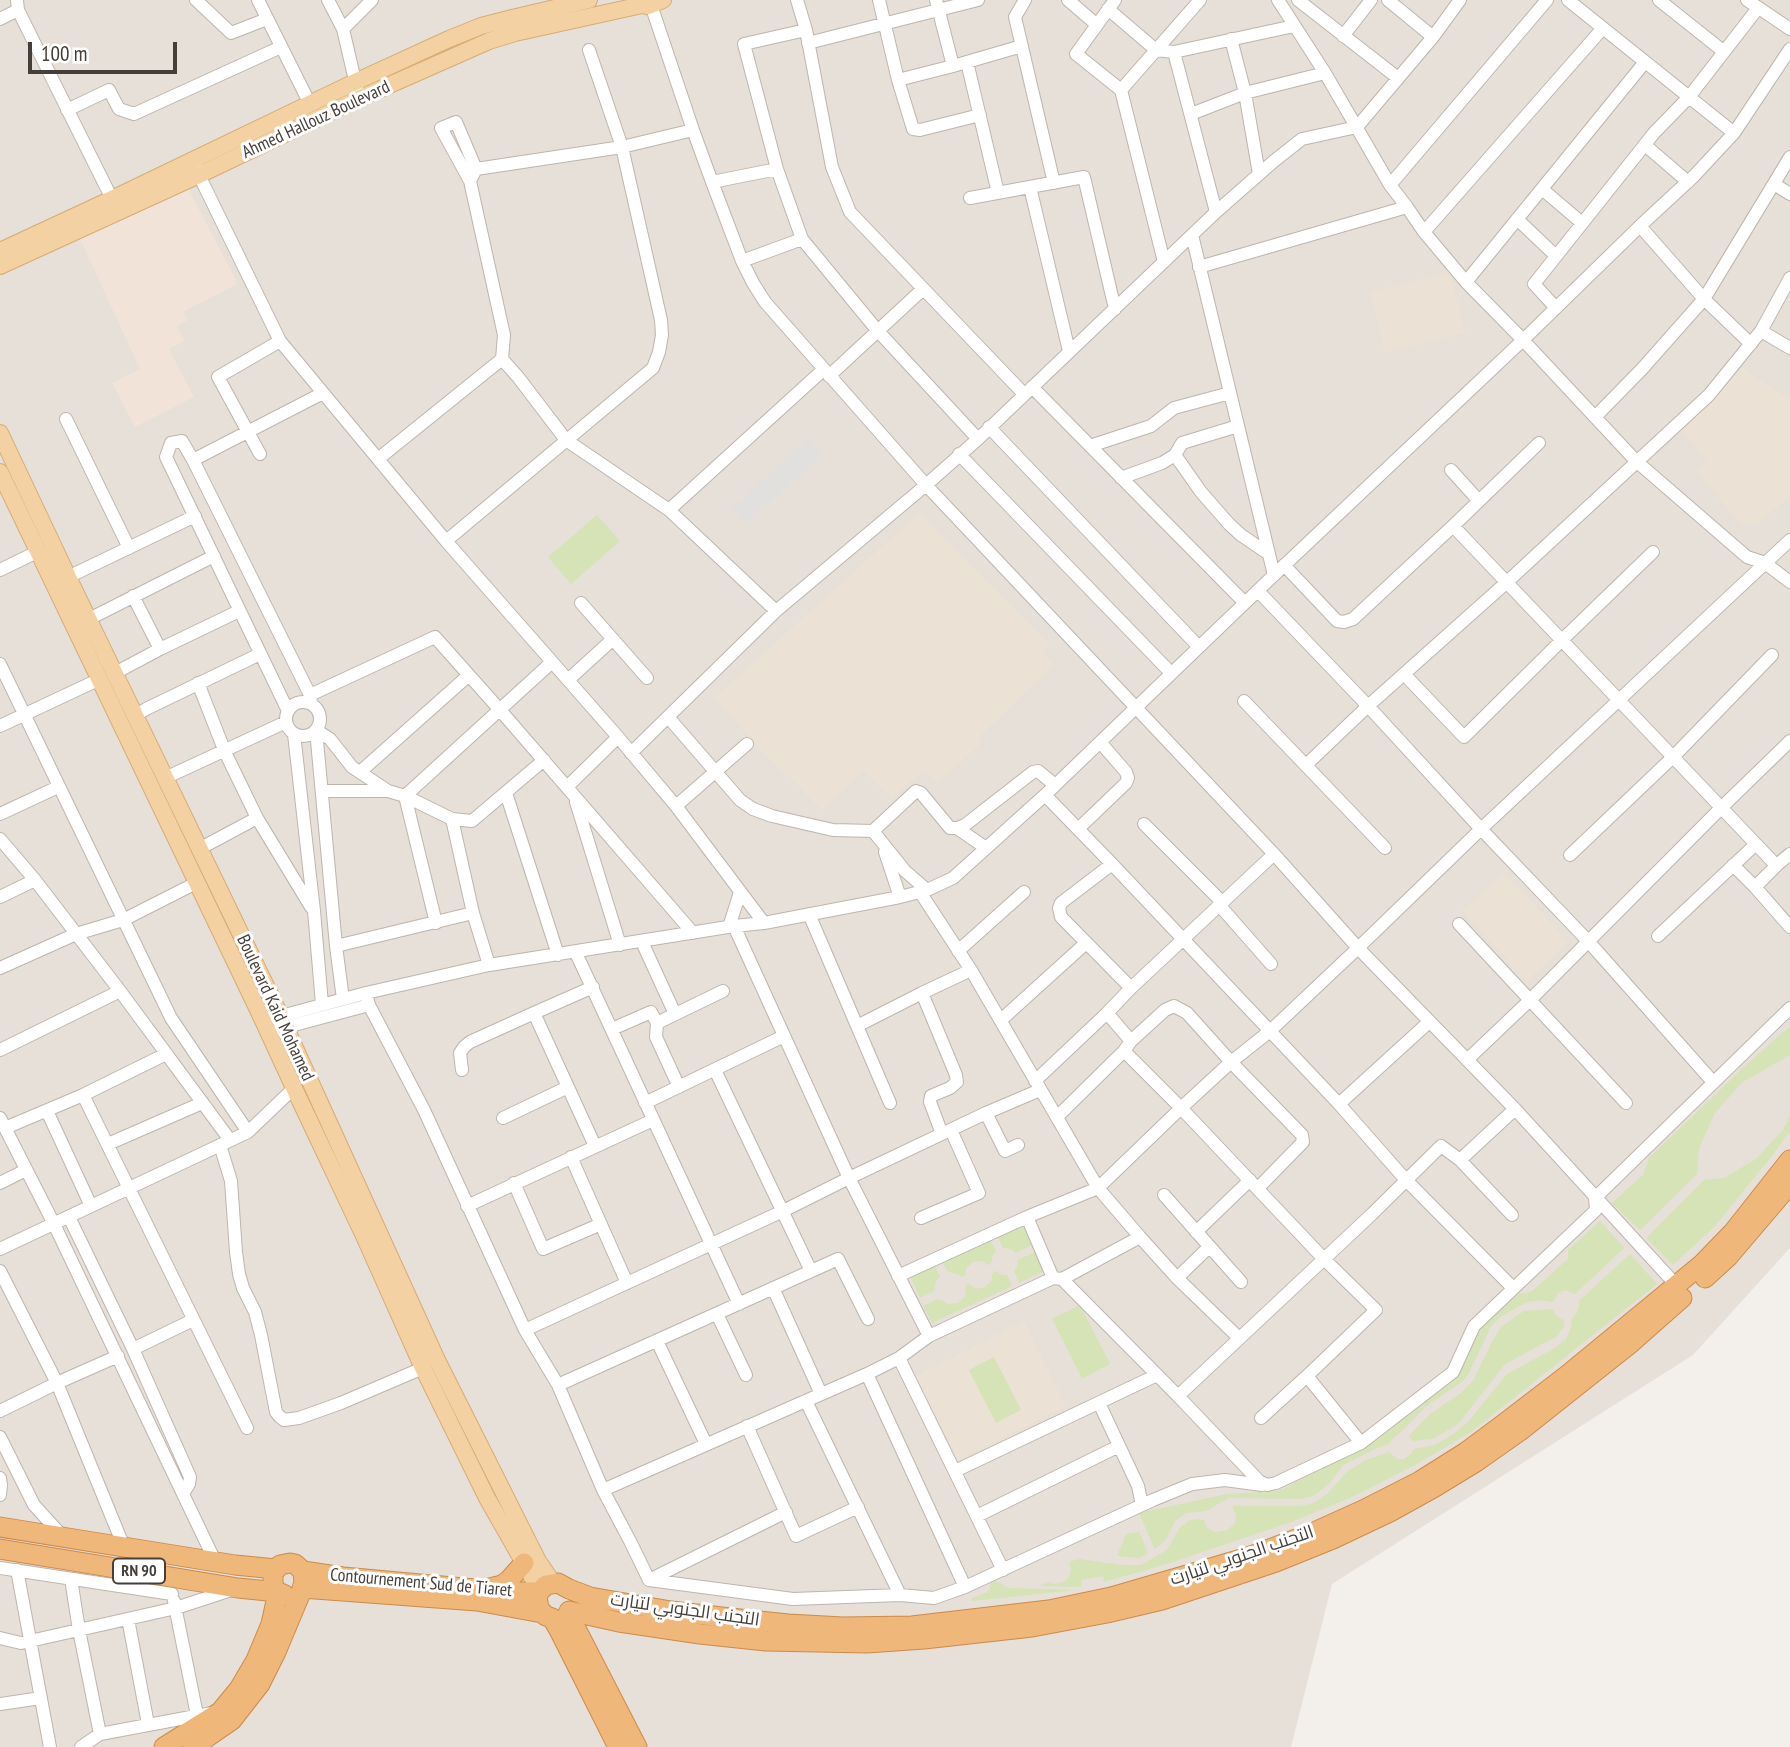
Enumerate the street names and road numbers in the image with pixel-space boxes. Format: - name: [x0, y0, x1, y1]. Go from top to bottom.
- street label: Ahmed Hallouz Boulevard: [239, 76, 393, 164]
- street label: Boulevard Kaid Mohamed: [232, 932, 318, 1084]
- street label: التجنب الجنوبي لتيارت: [1167, 1521, 1317, 1591]
- road number: RN 90: [113, 1558, 165, 1583]
- street label: Contournement Sud de Tiaret: [329, 1564, 513, 1602]
- street label: التجنب الجنوبي لتيارت: [609, 1589, 761, 1631]

